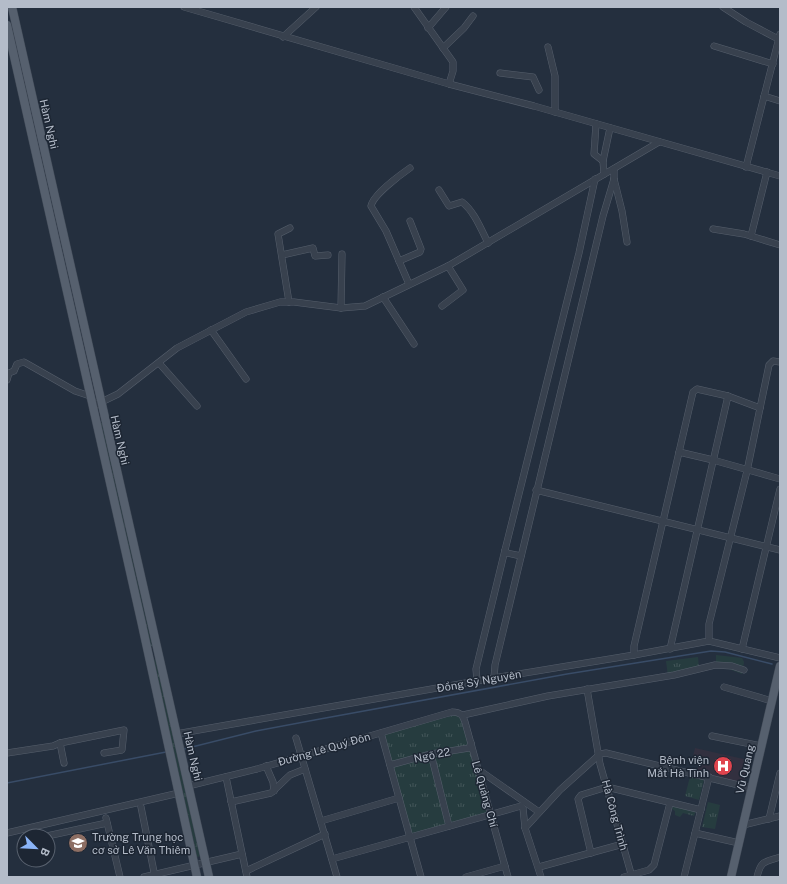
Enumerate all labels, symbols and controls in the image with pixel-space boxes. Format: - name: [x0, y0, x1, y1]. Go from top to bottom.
- street label: Hàm Nghi: [37, 98, 61, 150]
- street label: Hàm Nghi: [108, 414, 132, 466]
- street label: Đồng Sỹ Nguyên: [436, 668, 522, 694]
- street label: Hàm Nghi: [181, 730, 205, 782]
- street label: Đường Lê Quý Đôn: [276, 730, 372, 768]
- street label: Vũ Quang: [733, 743, 757, 795]
- street label: Ngõ 22: [413, 745, 452, 765]
- place label: Bệnh viện Mắt Hà Tĩnh: [647, 754, 709, 779]
- hospital icon: Bệnh viện Mắt Hà Tĩnh: [712, 755, 734, 777]
- street label: Lê Quảng Chí: [470, 760, 500, 829]
- street label: Hà Công Trình: [600, 778, 630, 852]
- north arrow: [16, 828, 56, 868]
- place label: Trường Trung học cơ sở Lê Văn Thiêm: [92, 831, 190, 856]
- school or university icon: Trường Trung học cơ sở Lê Văn Thiêm: [67, 832, 89, 854]
- text: B: [38, 846, 52, 858]

